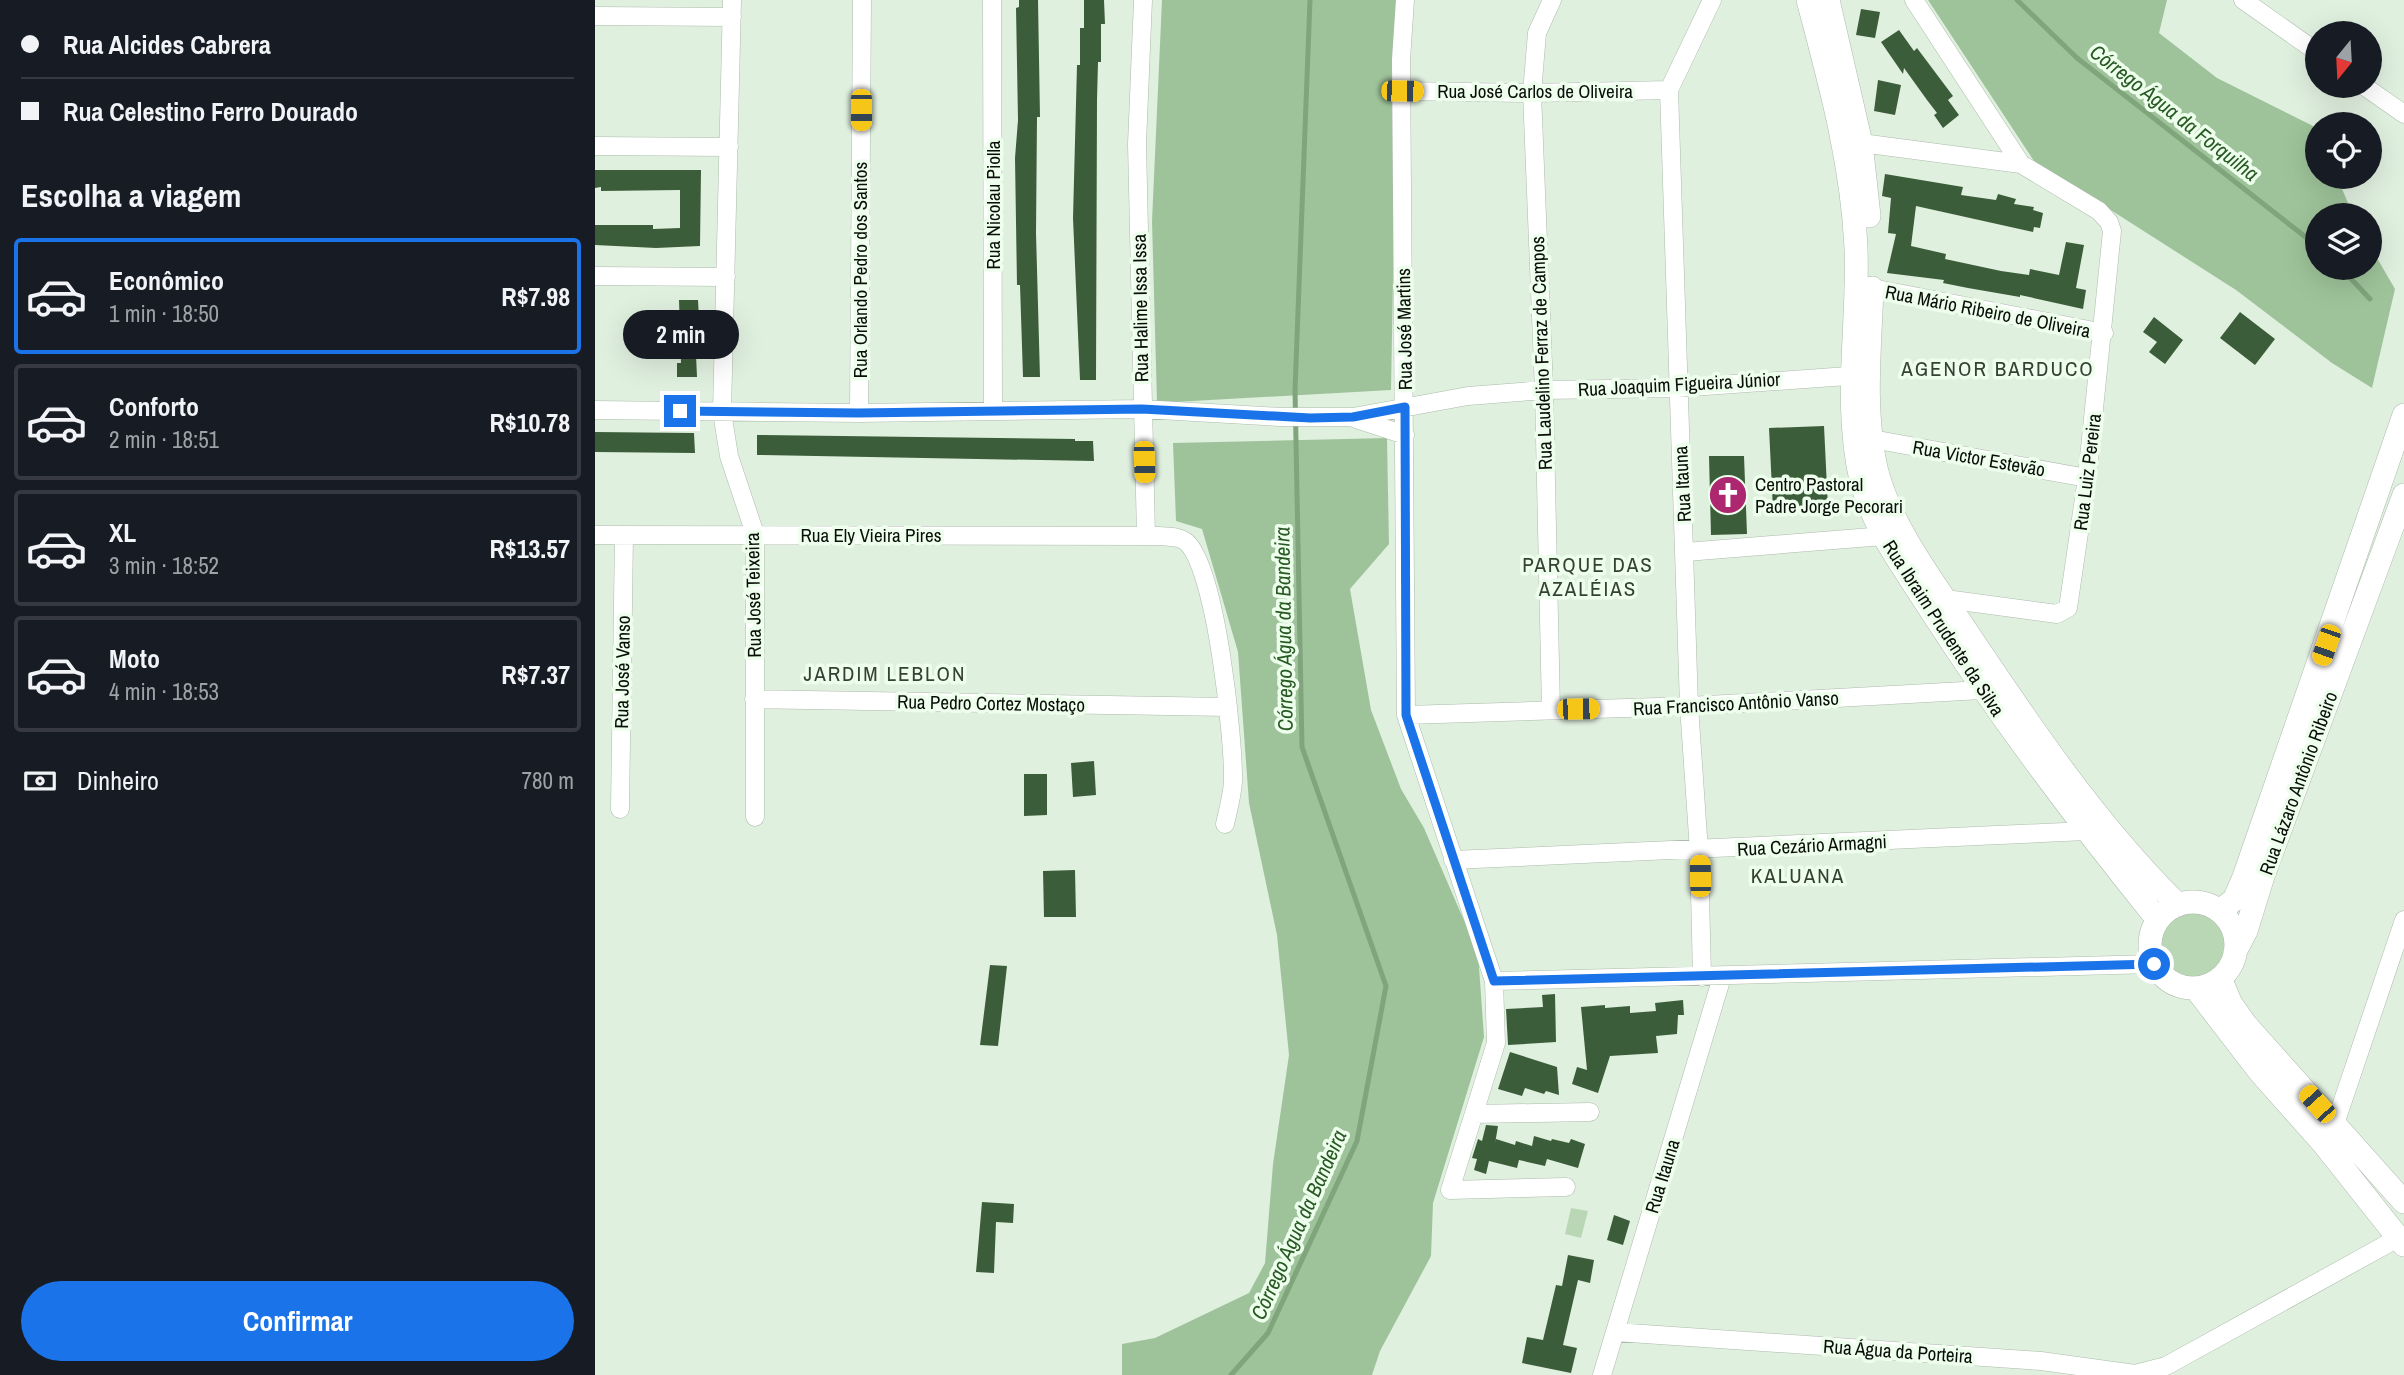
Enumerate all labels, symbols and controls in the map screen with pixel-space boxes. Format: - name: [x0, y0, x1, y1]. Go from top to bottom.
- north arrow: [2305, 21, 2382, 98]
- map controls: [2305, 21, 2382, 280]
- text: Rua Alcides Cabrera: [63, 27, 271, 62]
- water label: Córrego Água da Forquilha: [2084, 37, 2265, 188]
- street label: Rua José Carlos de Oliveira: [1437, 78, 1633, 104]
- car: [1381, 80, 1424, 102]
- car: [851, 89, 872, 131]
- text: Rua Celestino Ferro Dourado: [63, 94, 358, 129]
- button: locate: [2305, 112, 2382, 189]
- street label: Rua Nicolau Piolla: [980, 140, 1006, 270]
- street label: Rua Orlando Pedro dos Santos: [847, 162, 873, 378]
- text: Escolha a viagem: [21, 174, 241, 217]
- button: layers: [2305, 203, 2382, 280]
- street label: Rua Halime Issa Issa: [1126, 233, 1154, 382]
- street label: Rua Laudelino Ferraz de Campos: [1524, 235, 1558, 470]
- text: Econômico: [109, 263, 224, 298]
- icon: car: [25, 265, 88, 328]
- street label: Rua José Martins: [1390, 268, 1418, 390]
- street label: Rua Mário Ribeiro de Oliveira: [1883, 278, 2093, 344]
- text: R$7.98: [501, 279, 570, 314]
- text: 1 min · 18:50: [109, 298, 219, 329]
- callout: 2 min: [622, 310, 738, 358]
- text: 2 min: [656, 319, 706, 350]
- district label: AGENOR BARDUCO: [1900, 354, 2095, 383]
- street label: Rua Joaquim Figueira Júnior: [1577, 366, 1782, 402]
- text: Conforto: [109, 389, 199, 424]
- icon: car: [25, 391, 88, 454]
- route end: [664, 395, 696, 427]
- text: R$10.78: [489, 405, 570, 440]
- street label: Rua Luiz Pereira: [2067, 412, 2107, 532]
- text: 2 min · 18:51: [109, 424, 219, 455]
- street label: Rua Victor Estevão: [1911, 434, 2047, 482]
- car: [1133, 441, 1156, 483]
- street label: Rua Itauna: [1667, 445, 1697, 523]
- place label: Centro Pastoral Padre Jorge Pecorari: [1755, 471, 1903, 519]
- church icon: Centro Pastoral Padre Jorge Pecorari: [1707, 474, 1749, 516]
- text: XL: [109, 515, 136, 550]
- icon: car: [25, 517, 88, 580]
- street label: Rua Ely Vieira Pires: [801, 522, 942, 548]
- water label: Córrego Água da Bandeira: [1267, 526, 1300, 732]
- text: R$13.57: [489, 531, 570, 566]
- street label: Rua José Teixeira: [739, 532, 767, 658]
- street label: Rua Ibraim Prudente da Silva: [1877, 535, 2011, 721]
- text: 3 min · 18:52: [109, 550, 219, 581]
- district label: PARQUE DAS AZALÉIAS: [1522, 550, 1654, 603]
- street label: Rua José Vanso: [608, 615, 636, 729]
- car: [2310, 622, 2343, 668]
- text: Moto: [109, 641, 160, 676]
- icon: car: [25, 643, 88, 706]
- text: R$7.37: [501, 657, 570, 692]
- district label: JARDIM LEBLON: [804, 659, 966, 688]
- text: 4 min · 18:53: [109, 676, 219, 707]
- street label: Rua Francisco Antônio Vanso: [1633, 685, 1839, 721]
- street label: Rua Pedro Cortez Mostaço: [897, 688, 1085, 718]
- street label: Rua Lázaro Antônio Ribeiro: [2253, 688, 2343, 878]
- car: [1557, 698, 1600, 720]
- icon: cash: [21, 762, 59, 800]
- text: Dinheiro: [77, 763, 159, 798]
- text: 780 m: [522, 765, 574, 796]
- street label: Rua Cezário Armagni: [1737, 828, 1887, 862]
- car: [1690, 855, 1711, 897]
- district label: KALUANA: [1751, 861, 1845, 890]
- route start: [2138, 948, 2170, 980]
- car: [2296, 1081, 2339, 1127]
- water label: Córrego Água da Bandeira: [1244, 1125, 1353, 1324]
- street label: Rua Itauna: [1638, 1135, 1686, 1216]
- button: Confirmar: [21, 1281, 574, 1361]
- street label: Rua Água da Porteira: [1822, 1333, 1974, 1369]

